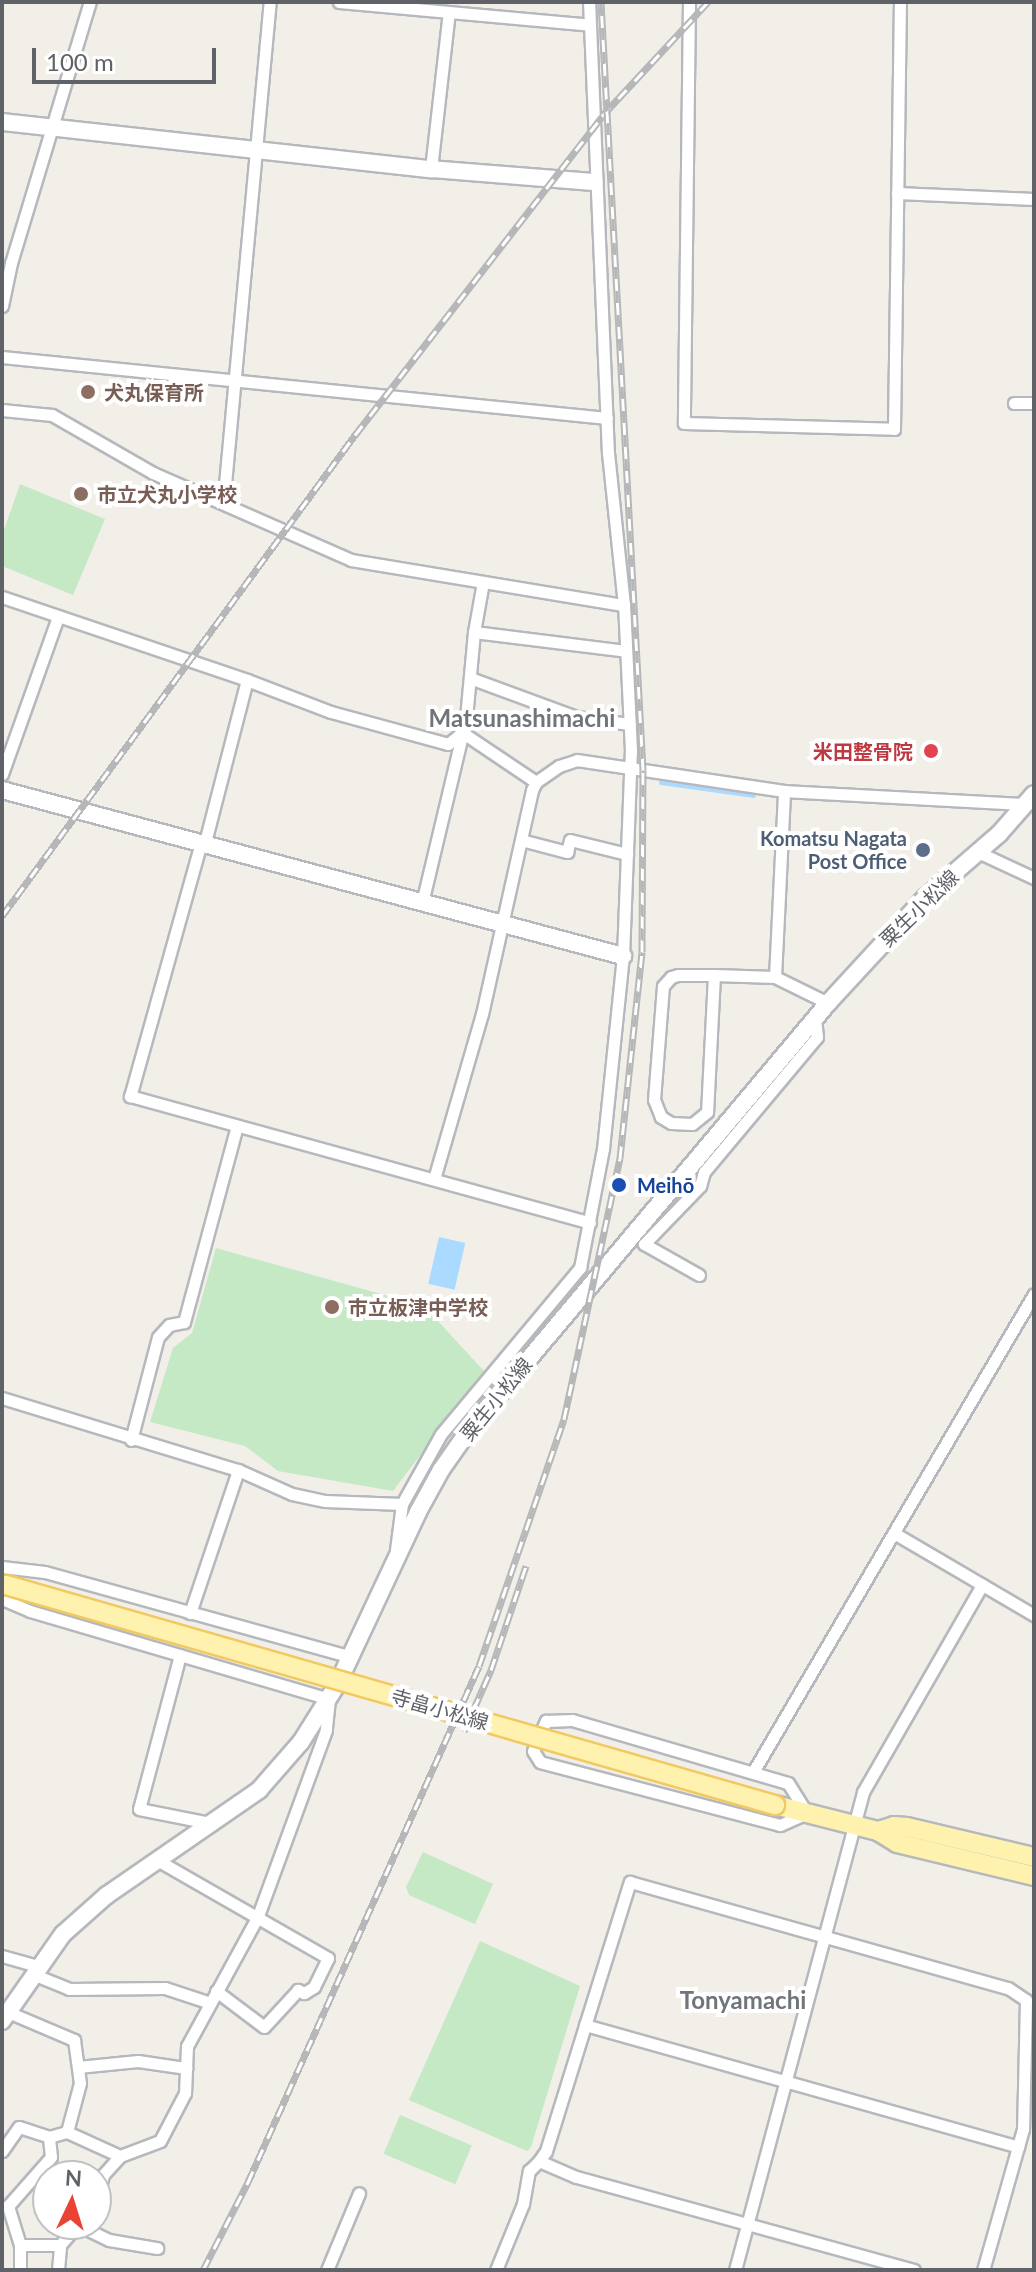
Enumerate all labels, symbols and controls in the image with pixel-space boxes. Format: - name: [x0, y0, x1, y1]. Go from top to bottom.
- scale bar: [36, 32, 220, 82]
- text: 100 m: [46, 47, 114, 76]
- place label: 犬丸保育所: [104, 380, 204, 404]
- marker: 犬丸保育所: [79, 383, 97, 401]
- place label: 市立犬丸小学校: [97, 482, 237, 506]
- marker: 市立犬丸小学校: [72, 485, 90, 503]
- district label: Matsunashimachi: [429, 704, 615, 732]
- place label: 米田整骨院: [813, 739, 913, 763]
- marker: 米田整骨院: [920, 740, 942, 762]
- place label: Komatsu Nagata Post Office: [760, 826, 907, 873]
- marker: Komatsu Nagata Post Office: [914, 841, 932, 859]
- street label: 粟生小松線: [875, 865, 963, 951]
- place label: Meihō: [637, 1173, 694, 1197]
- marker: Meihō: [608, 1174, 630, 1196]
- place label: 市立板津中学校: [348, 1295, 488, 1319]
- marker: 市立板津中学校: [323, 1298, 341, 1316]
- street label: 粟生小松線: [455, 1353, 537, 1445]
- street label: 寺畠小松線: [389, 1684, 491, 1734]
- district label: Tonyamachi: [680, 1986, 806, 2014]
- north arrow: [32, 2160, 112, 2240]
- text: N: [64, 2163, 83, 2192]

